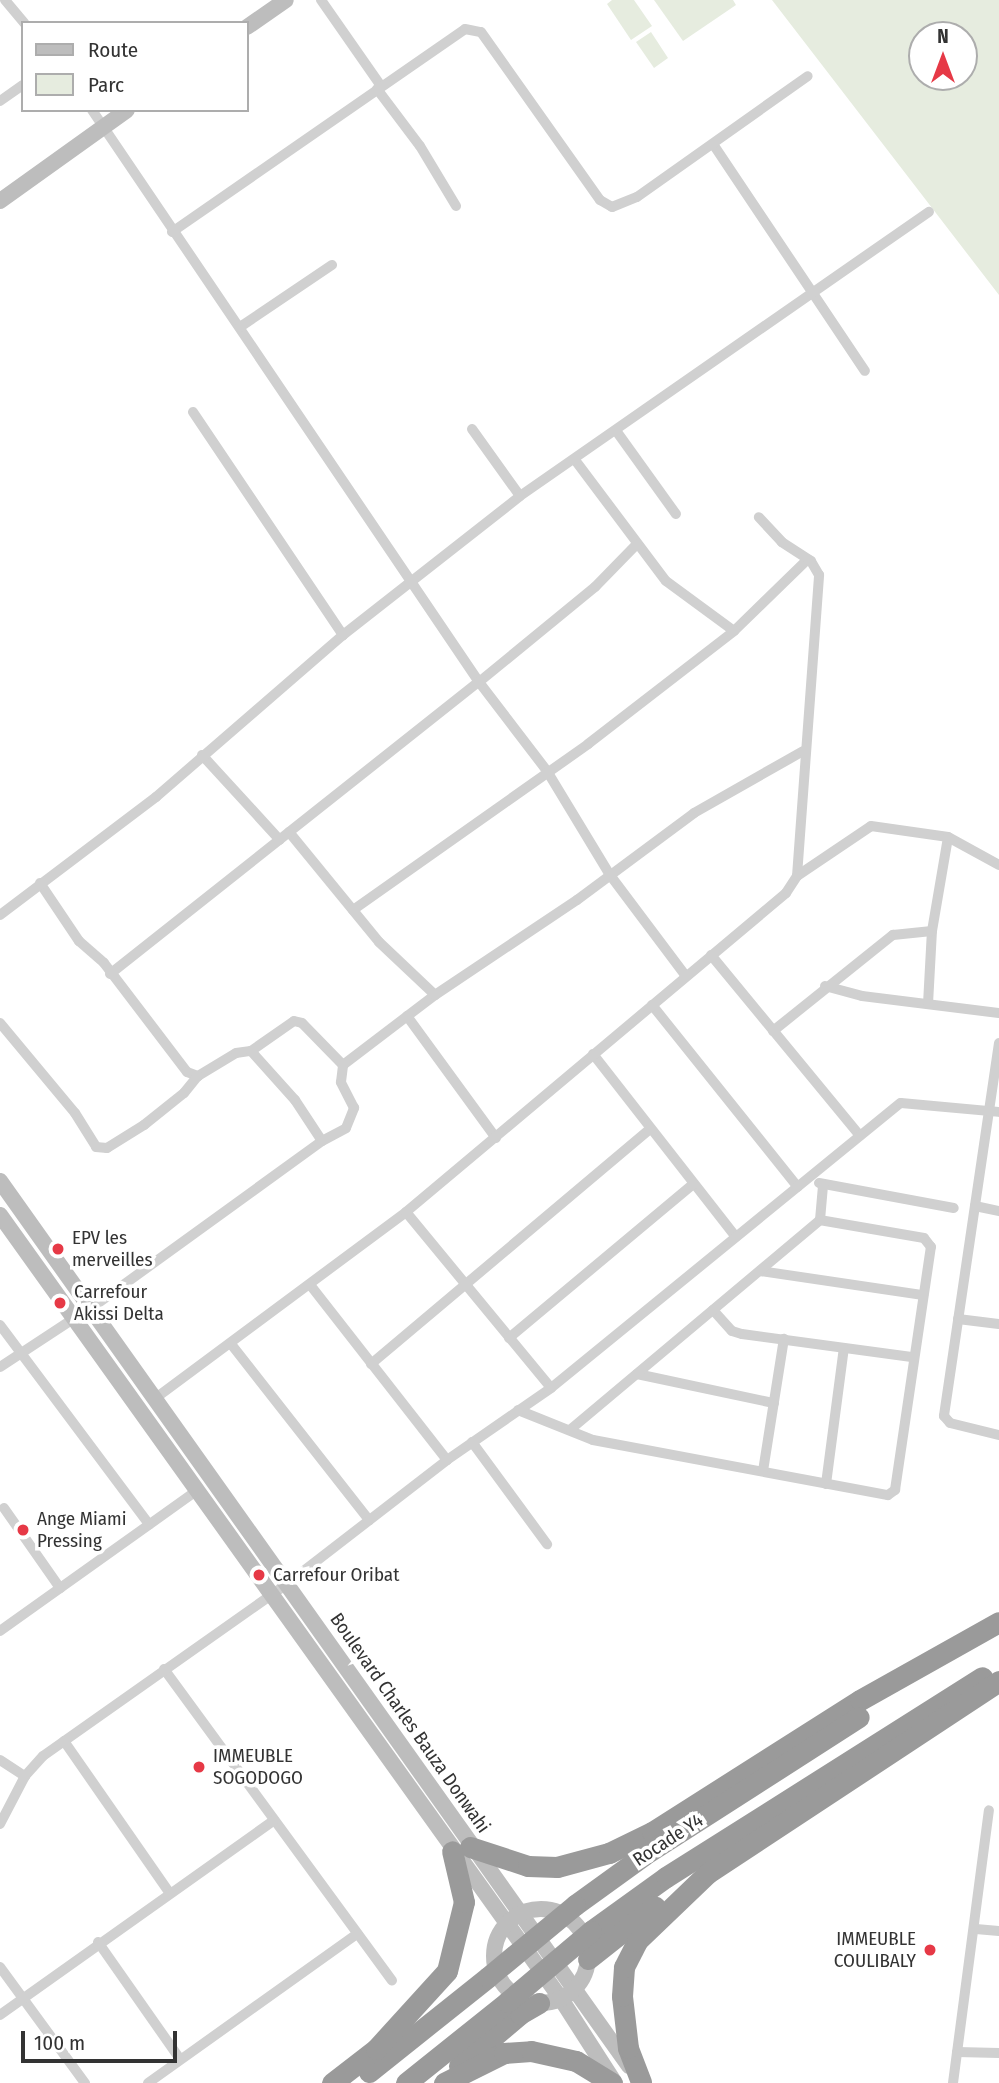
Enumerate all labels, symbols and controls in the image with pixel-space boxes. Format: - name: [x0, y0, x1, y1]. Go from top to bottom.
- legend: [21, 21, 248, 112]
- north arrow: [908, 21, 978, 91]
- text: N: [937, 25, 949, 48]
- text: Route: [88, 37, 138, 63]
- text: Parc: [88, 72, 124, 98]
- place label: EPV les merveilles: [72, 1227, 153, 1271]
- marker: EPV les merveilles: [50, 1241, 66, 1257]
- place label: Carrefour Akissi Delta: [74, 1281, 164, 1325]
- marker: Carrefour Akissi Delta: [52, 1295, 68, 1311]
- place label: Ange Miami Pressing: [37, 1508, 126, 1552]
- marker: Ange Miami Pressing: [15, 1522, 31, 1538]
- place label: Carrefour Oribat: [273, 1564, 399, 1586]
- marker: Carrefour Oribat: [251, 1567, 267, 1583]
- street label: Boulevard Charles Bauza Donwahi: [325, 1609, 495, 1837]
- place label: IMMEUBLE SOGODOGO: [213, 1745, 303, 1789]
- marker: IMMEUBLE SOGODOGO: [191, 1759, 207, 1775]
- street label: Rocade Y4: [629, 1809, 707, 1871]
- place label: IMMEUBLE COULIBALY: [834, 1928, 916, 1972]
- marker: IMMEUBLE COULIBALY: [922, 1942, 938, 1958]
- scale bar: [24, 2016, 180, 2060]
- text: 100 m: [34, 2030, 85, 2056]

